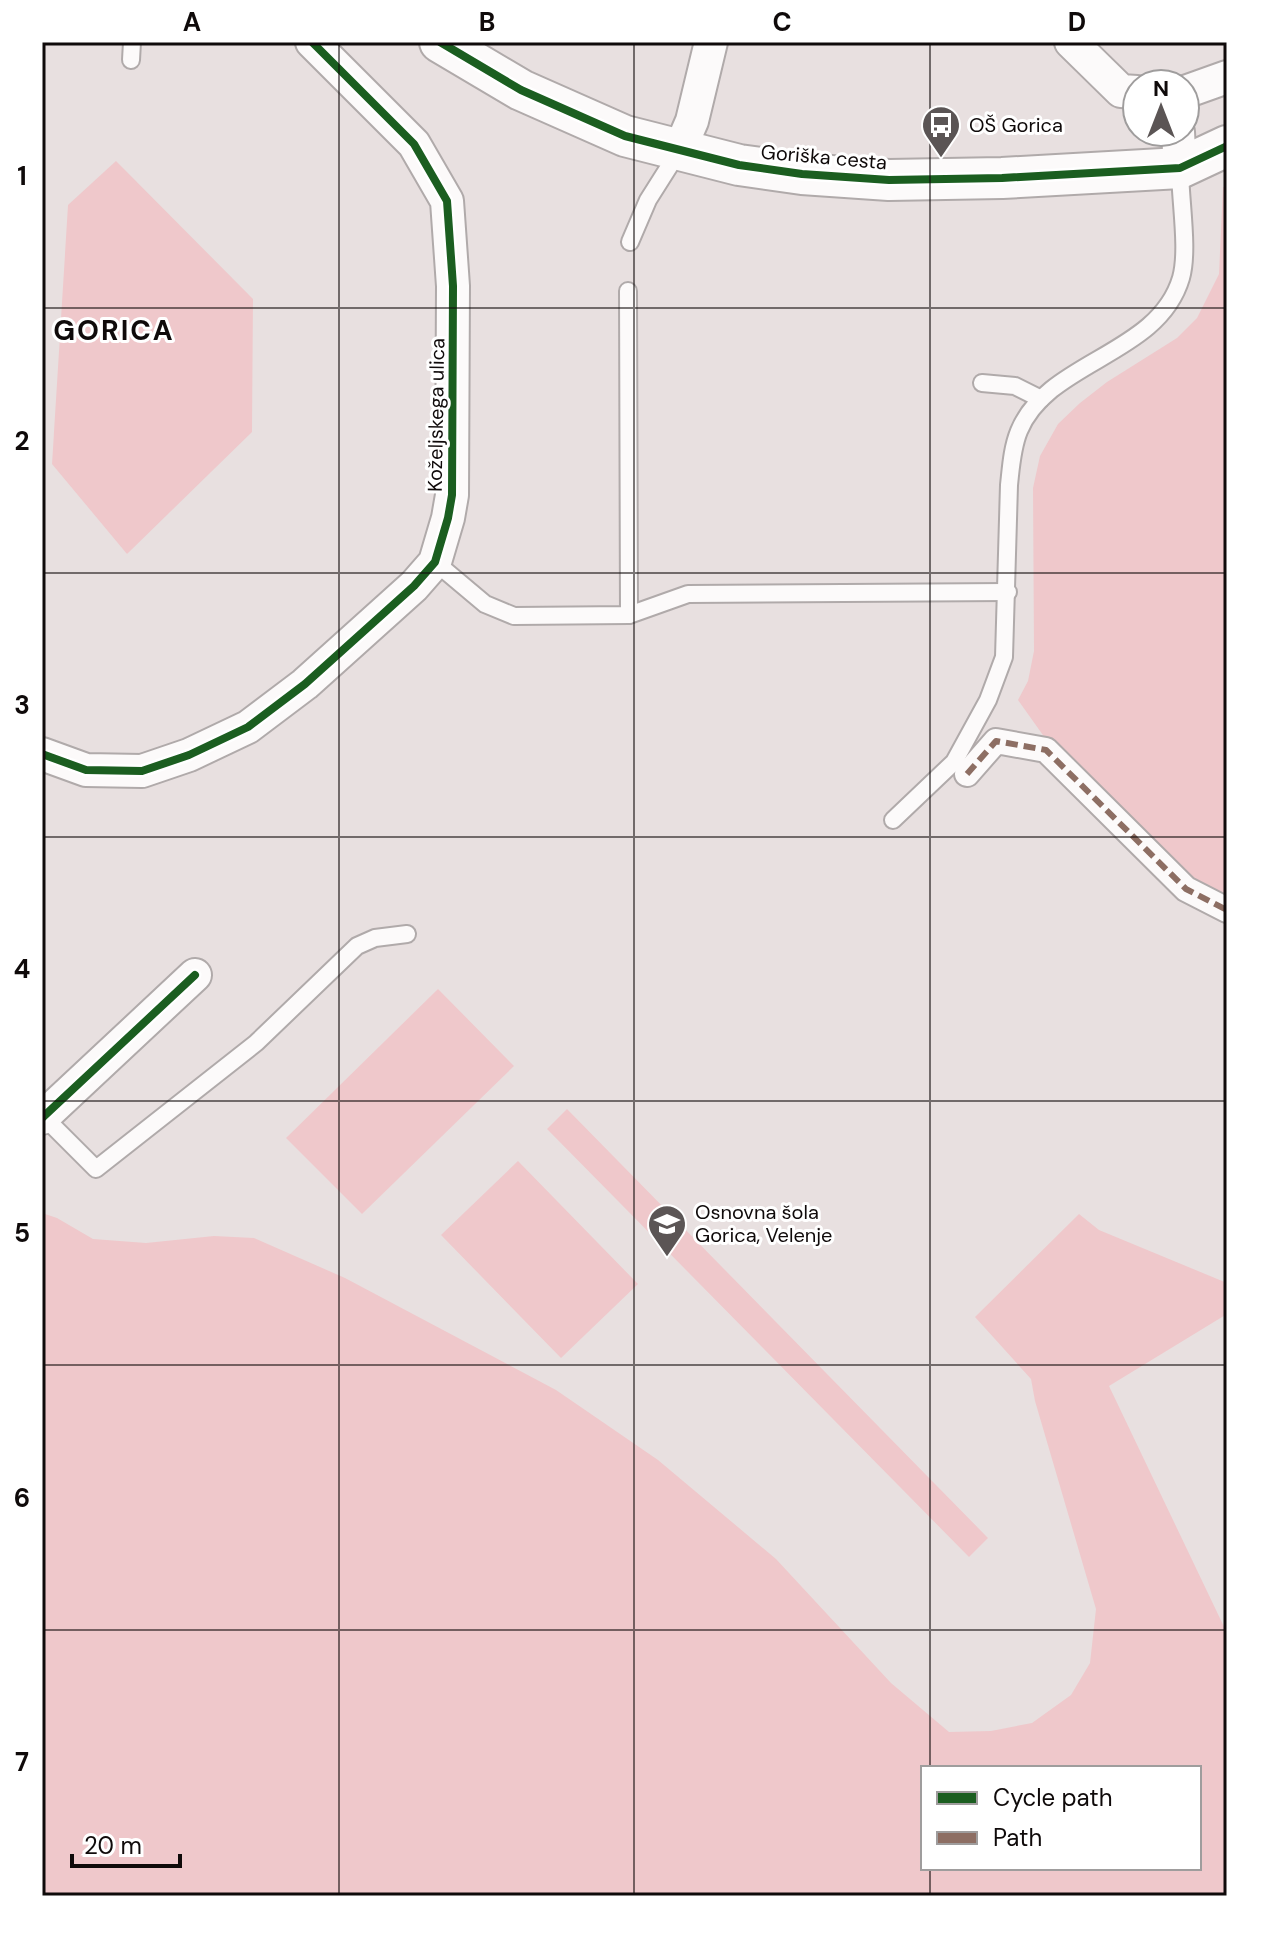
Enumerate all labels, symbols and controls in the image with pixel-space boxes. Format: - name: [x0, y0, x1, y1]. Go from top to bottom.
- text: A: [183, 5, 201, 39]
- text: B: [479, 5, 495, 39]
- text: C: [772, 5, 792, 39]
- text: D: [1068, 5, 1086, 39]
- north arrow: [1121, 68, 1201, 148]
- text: N: [1153, 74, 1169, 103]
- bus stop icon: OŠ Gorica: [920, 104, 962, 159]
- place label: OŠ Gorica: [969, 112, 1063, 138]
- street label: Goriška cesta: [760, 139, 888, 175]
- text: 1: [17, 159, 27, 193]
- district label: GORICA: [53, 312, 175, 349]
- street label: Koželjskega ulica: [422, 338, 450, 492]
- text: 2: [14, 424, 30, 458]
- text: 3: [14, 688, 30, 722]
- text: 4: [14, 952, 30, 986]
- place label: Osnovna šola Gorica, Velenje: [695, 1199, 832, 1248]
- school or university icon: Osnovna šola Gorica, Velenje: [646, 1203, 688, 1258]
- text: 5: [14, 1216, 30, 1250]
- text: 6: [14, 1481, 30, 1515]
- text: 7: [15, 1745, 29, 1779]
- legend: [921, 1766, 1201, 1870]
- text: Cycle path: [993, 1782, 1112, 1813]
- scale bar: [72, 1818, 180, 1868]
- text: Path: [993, 1822, 1042, 1853]
- text: 20 m: [84, 1830, 142, 1861]

